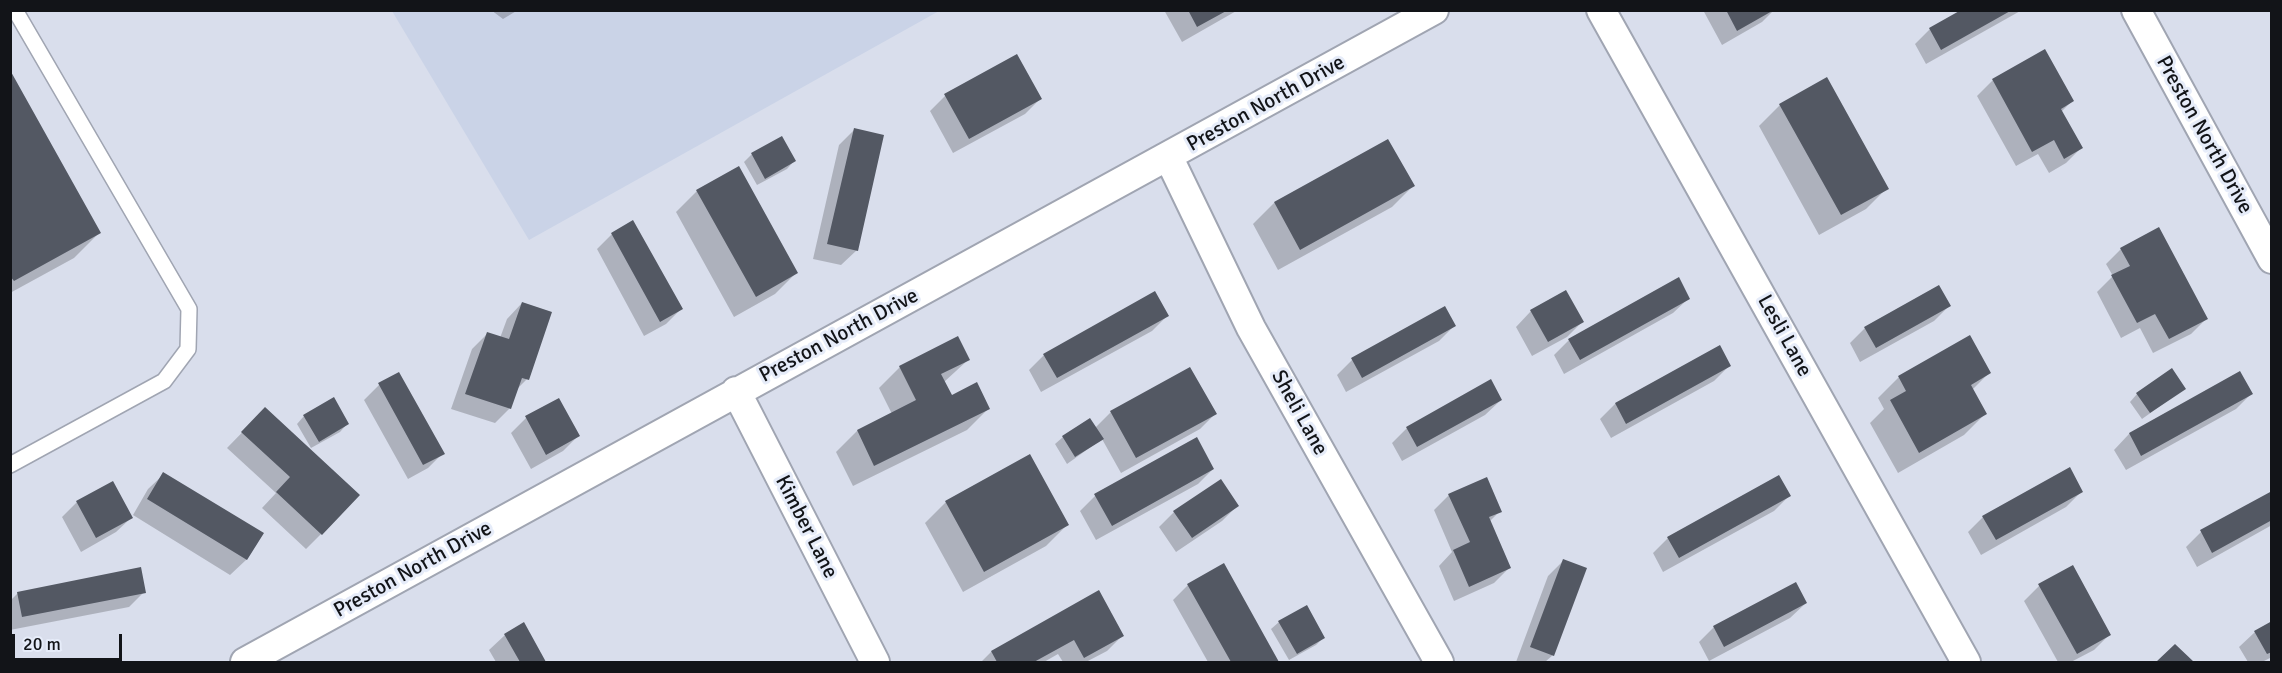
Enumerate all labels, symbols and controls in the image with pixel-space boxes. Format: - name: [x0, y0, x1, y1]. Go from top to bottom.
- street label: Preston North Drive: [1183, 50, 1349, 158]
- street label: Preston North Drive: [2150, 52, 2258, 218]
- street label: Preston North Drive: [755, 283, 923, 389]
- street label: Lesli Lane: [1751, 291, 1817, 381]
- street label: Sheli Lane: [1265, 366, 1333, 460]
- street label: Kimber Lane: [769, 471, 843, 583]
- street label: Preston North Drive: [330, 516, 496, 624]
- scale bar: [15, 622, 124, 660]
- text: 20 m: [23, 633, 61, 655]

